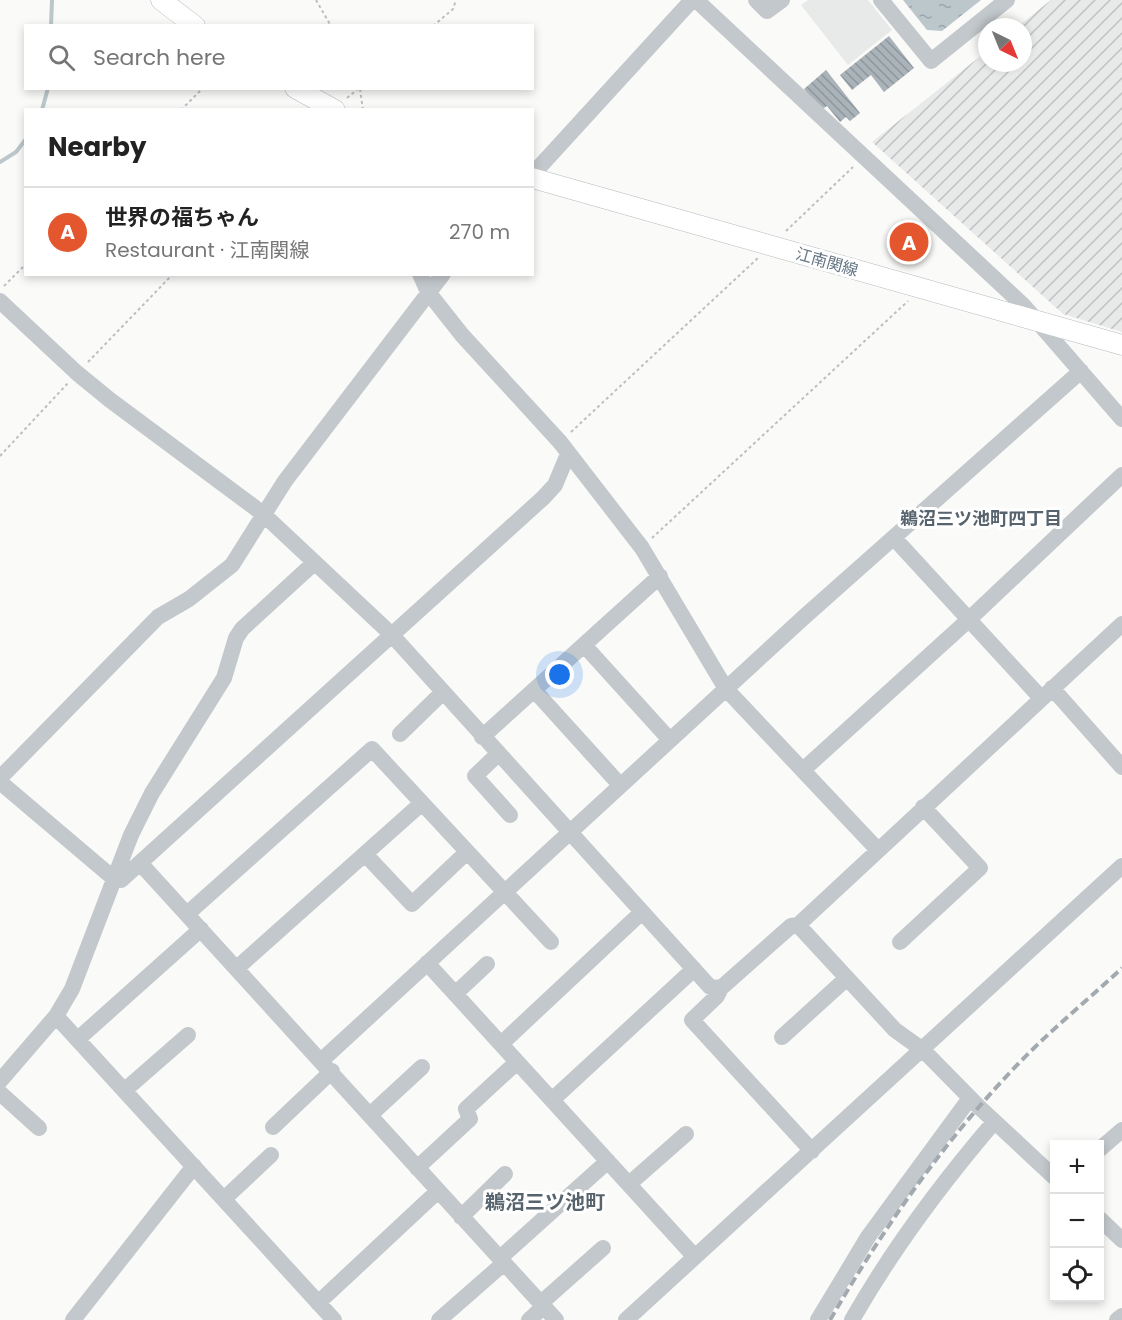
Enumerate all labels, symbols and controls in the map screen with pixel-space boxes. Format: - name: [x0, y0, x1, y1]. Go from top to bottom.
- north arrow: [978, 18, 1032, 72]
- search box: [24, 24, 534, 90]
- icon: search: [45, 41, 78, 74]
- text: Search here: [93, 42, 226, 73]
- text: Nearby: [48, 129, 146, 165]
- text: 世界の福ちゃん: [105, 202, 259, 233]
- text: A: [60, 218, 75, 246]
- text: 270 m: [449, 218, 510, 246]
- pin: A: [890, 220, 928, 264]
- text: Restaurant · 江南関線: [105, 236, 310, 264]
- street label: 江南関線: [793, 242, 861, 282]
- district label: 鵜沼三ツ池町四丁目: [900, 506, 1062, 531]
- your location: [545, 660, 574, 689]
- map controls: [1050, 1140, 1104, 1302]
- button: +: [1050, 1140, 1104, 1194]
- district label: 鵜沼三ツ池町: [485, 1188, 605, 1216]
- button: −: [1050, 1194, 1104, 1248]
- button: locate: [1050, 1248, 1104, 1302]

